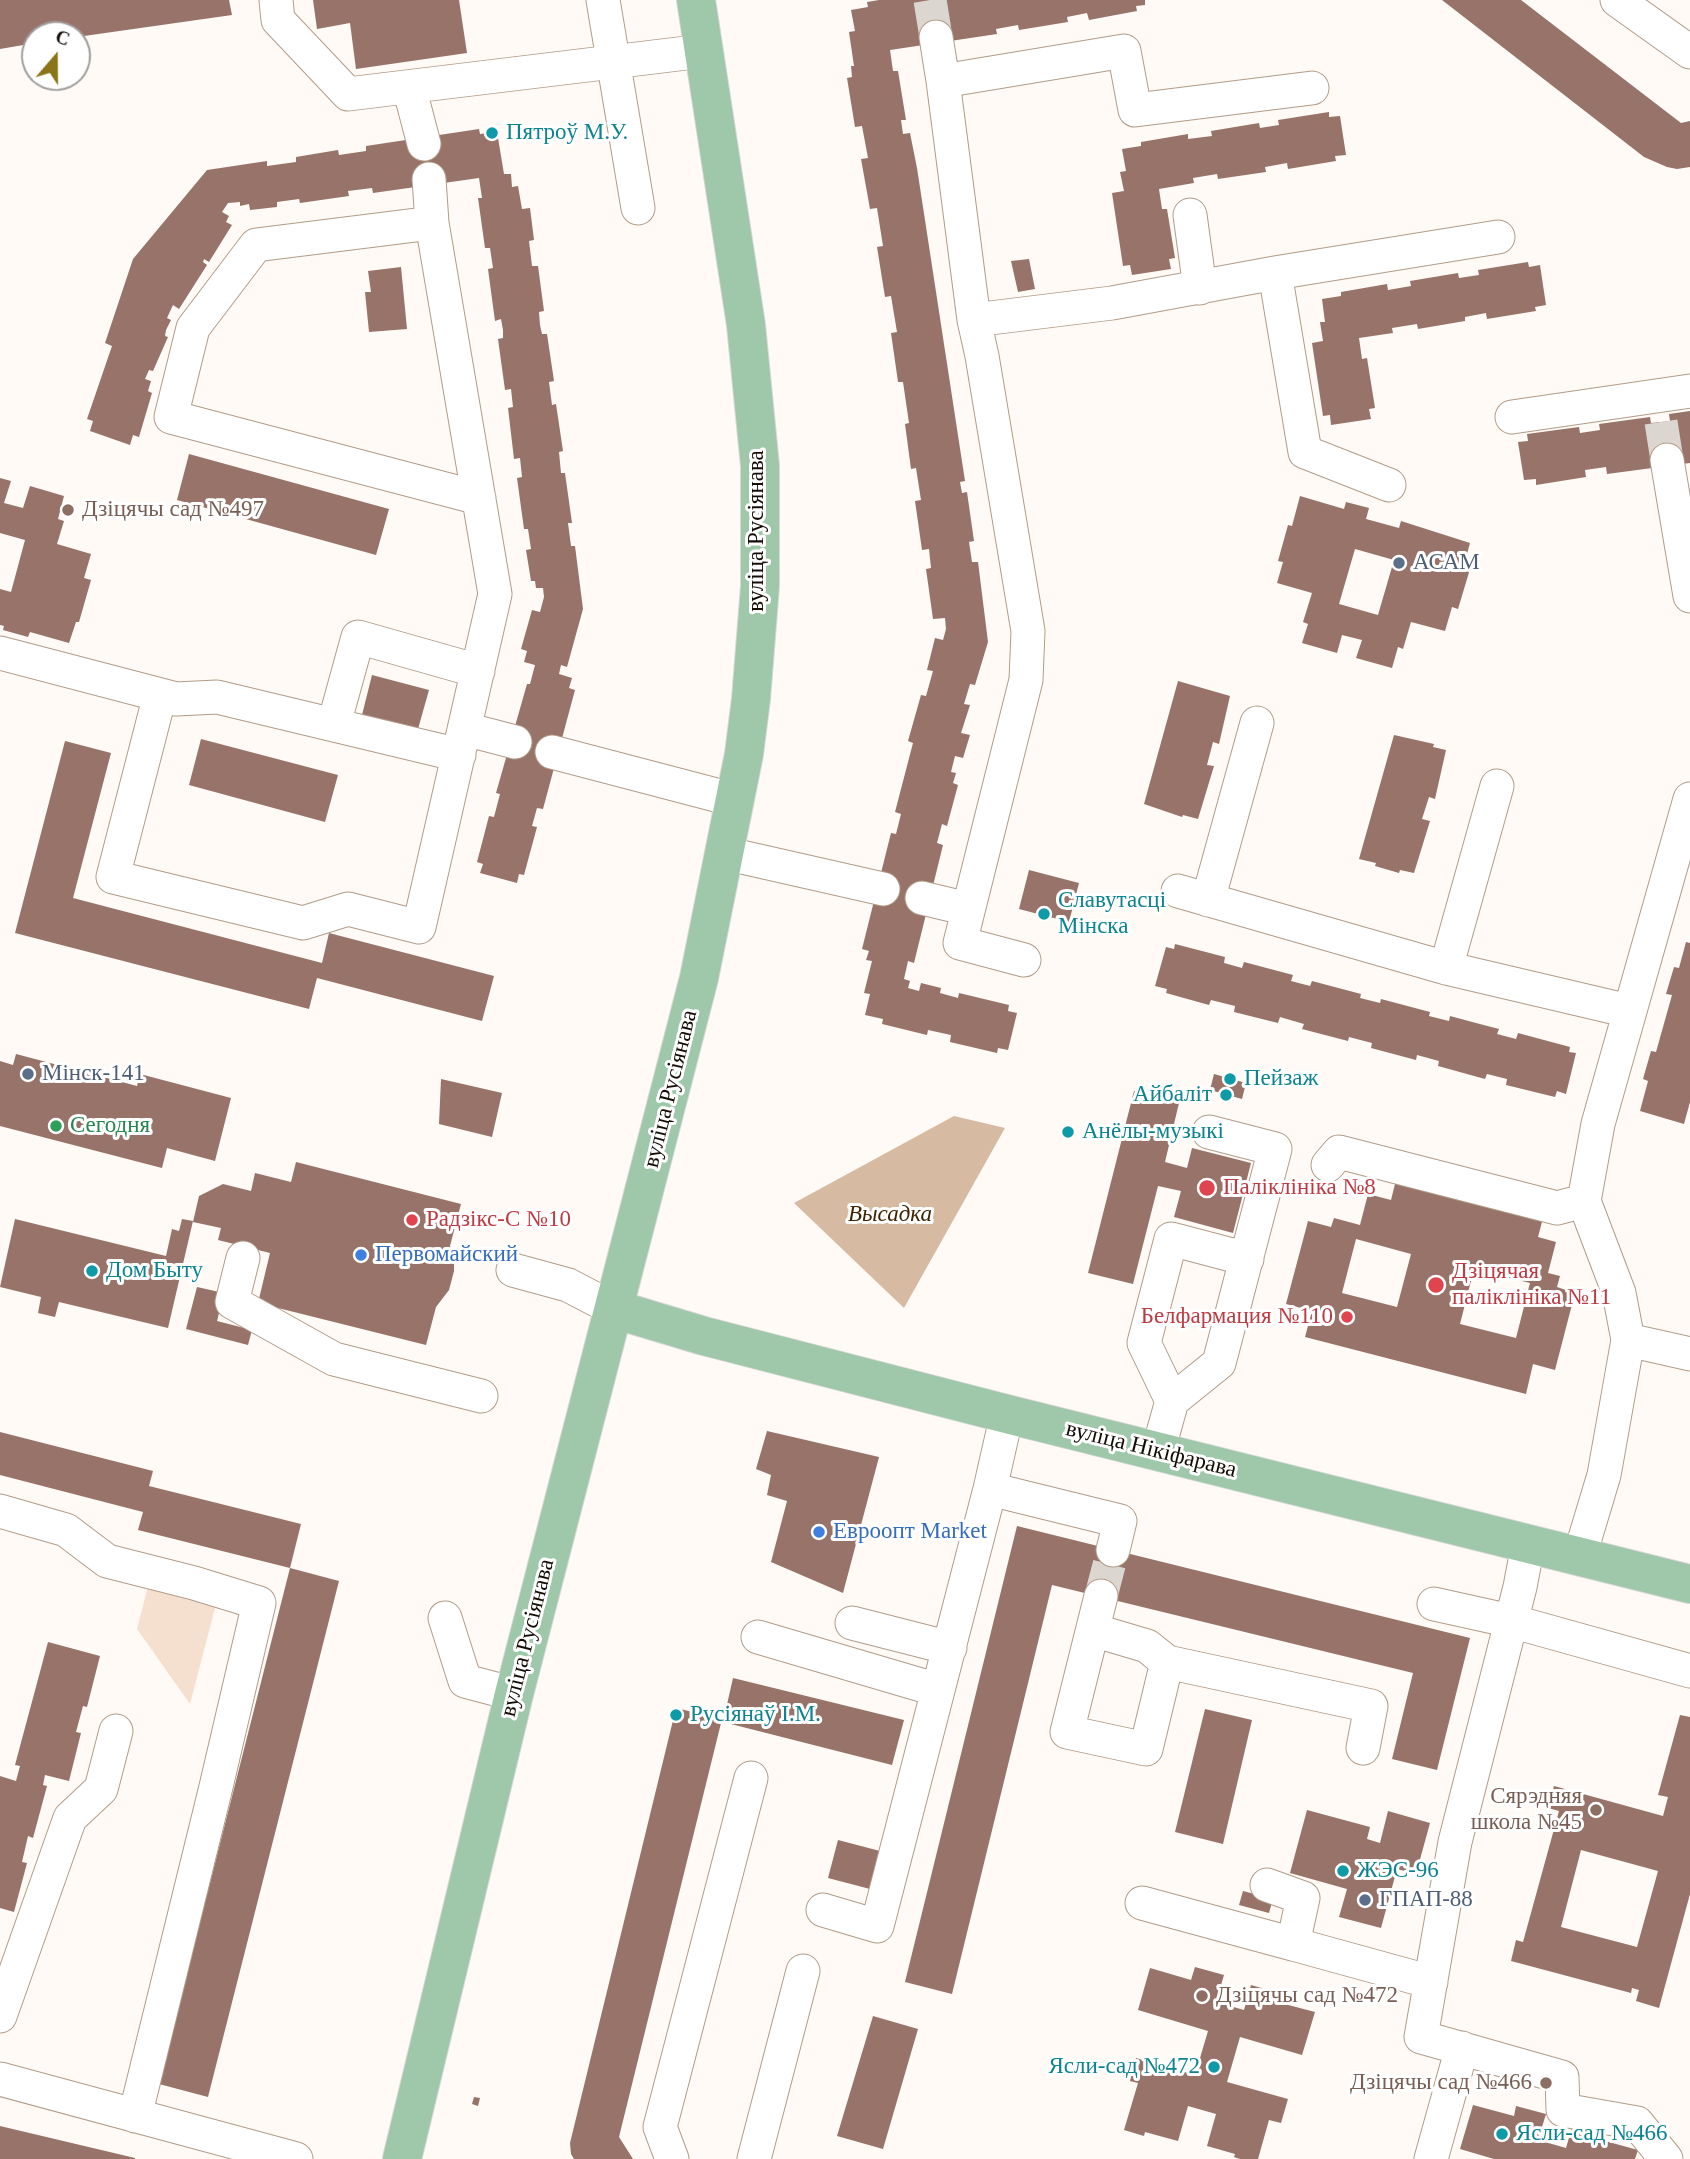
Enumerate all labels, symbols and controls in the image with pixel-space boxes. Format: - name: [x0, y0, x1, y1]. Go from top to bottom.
- north arrow: [21, 21, 91, 91]
- text: С: [53, 25, 73, 50]
- place label: Пятроў М.У.: [506, 119, 628, 147]
- marker: Пятроў М.У.: [484, 125, 500, 141]
- street label: вуліца Русіянава: [743, 450, 771, 612]
- place label: Дзіцячы сад №497: [82, 496, 264, 524]
- marker: Дзіцячы сад №497: [60, 502, 76, 518]
- place label: АСАМ: [1413, 549, 1480, 577]
- marker: АСАМ: [1391, 555, 1407, 571]
- place label: Славутасці Мінска: [1058, 887, 1166, 941]
- marker: Славутасці Мінска: [1036, 906, 1052, 922]
- street label: вуліца Русіянава: [638, 1007, 704, 1171]
- place label: Мінск-141: [42, 1060, 145, 1088]
- place label: Пейзаж: [1244, 1065, 1318, 1093]
- marker: Мінск-141: [20, 1066, 36, 1082]
- marker: Пейзаж: [1222, 1071, 1238, 1087]
- place label: Айбаліт: [1133, 1081, 1212, 1109]
- marker: Айбаліт: [1218, 1087, 1234, 1103]
- place label: Сегодня: [70, 1112, 150, 1140]
- marker: Сегодня: [48, 1118, 64, 1134]
- place label: Анёлы-музыкі: [1082, 1118, 1224, 1146]
- marker: Анёлы-музыкі: [1060, 1124, 1076, 1140]
- place label: Паліклініка №8: [1223, 1174, 1376, 1202]
- marker: Паліклініка №8: [1197, 1178, 1217, 1198]
- park label: Высадка: [848, 1201, 932, 1229]
- place label: Радзікс-С №10: [426, 1206, 571, 1234]
- marker: Радзікс-С №10: [404, 1212, 420, 1228]
- place label: Первомайский: [375, 1241, 518, 1269]
- marker: Первомайский: [353, 1247, 369, 1263]
- place label: Дом Быту: [106, 1257, 203, 1285]
- place label: Дзіцячая паліклініка №11: [1452, 1258, 1611, 1312]
- marker: Дом Быту: [84, 1263, 100, 1279]
- marker: Дзіцячая паліклініка №11: [1426, 1275, 1446, 1295]
- place label: Белфармация №110: [1141, 1303, 1333, 1331]
- marker: Белфармация №110: [1339, 1309, 1355, 1325]
- street label: вуліца Нікіфарава: [1063, 1415, 1239, 1485]
- place label: Евроопт Market: [833, 1518, 987, 1546]
- marker: Евроопт Market: [811, 1524, 827, 1540]
- street label: вуліца Русіянава: [495, 1556, 561, 1720]
- place label: Русіянаў І.М.: [690, 1701, 821, 1729]
- marker: Русіянаў І.М.: [668, 1707, 684, 1723]
- place label: Сярэдняя школа №45: [1471, 1783, 1582, 1837]
- marker: Сярэдняя школа №45: [1588, 1802, 1604, 1818]
- place label: ЖЭС-96: [1357, 1857, 1439, 1885]
- marker: ЖЭС-96: [1335, 1863, 1351, 1879]
- place label: ГПАП-88: [1379, 1886, 1473, 1914]
- marker: ГПАП-88: [1357, 1892, 1373, 1908]
- place label: Дзіцячы сад №472: [1216, 1982, 1398, 2010]
- marker: Дзіцячы сад №472: [1194, 1988, 1210, 2004]
- place label: Ясли-сад №472: [1048, 2053, 1200, 2081]
- marker: Ясли-сад №472: [1206, 2059, 1222, 2075]
- place label: Дзіцячы сад №466: [1350, 2069, 1532, 2097]
- marker: Дзіцячы сад №466: [1538, 2075, 1554, 2091]
- place label: Ясли-сад №466: [1516, 2120, 1668, 2148]
- marker: Ясли-сад №466: [1494, 2126, 1510, 2142]

